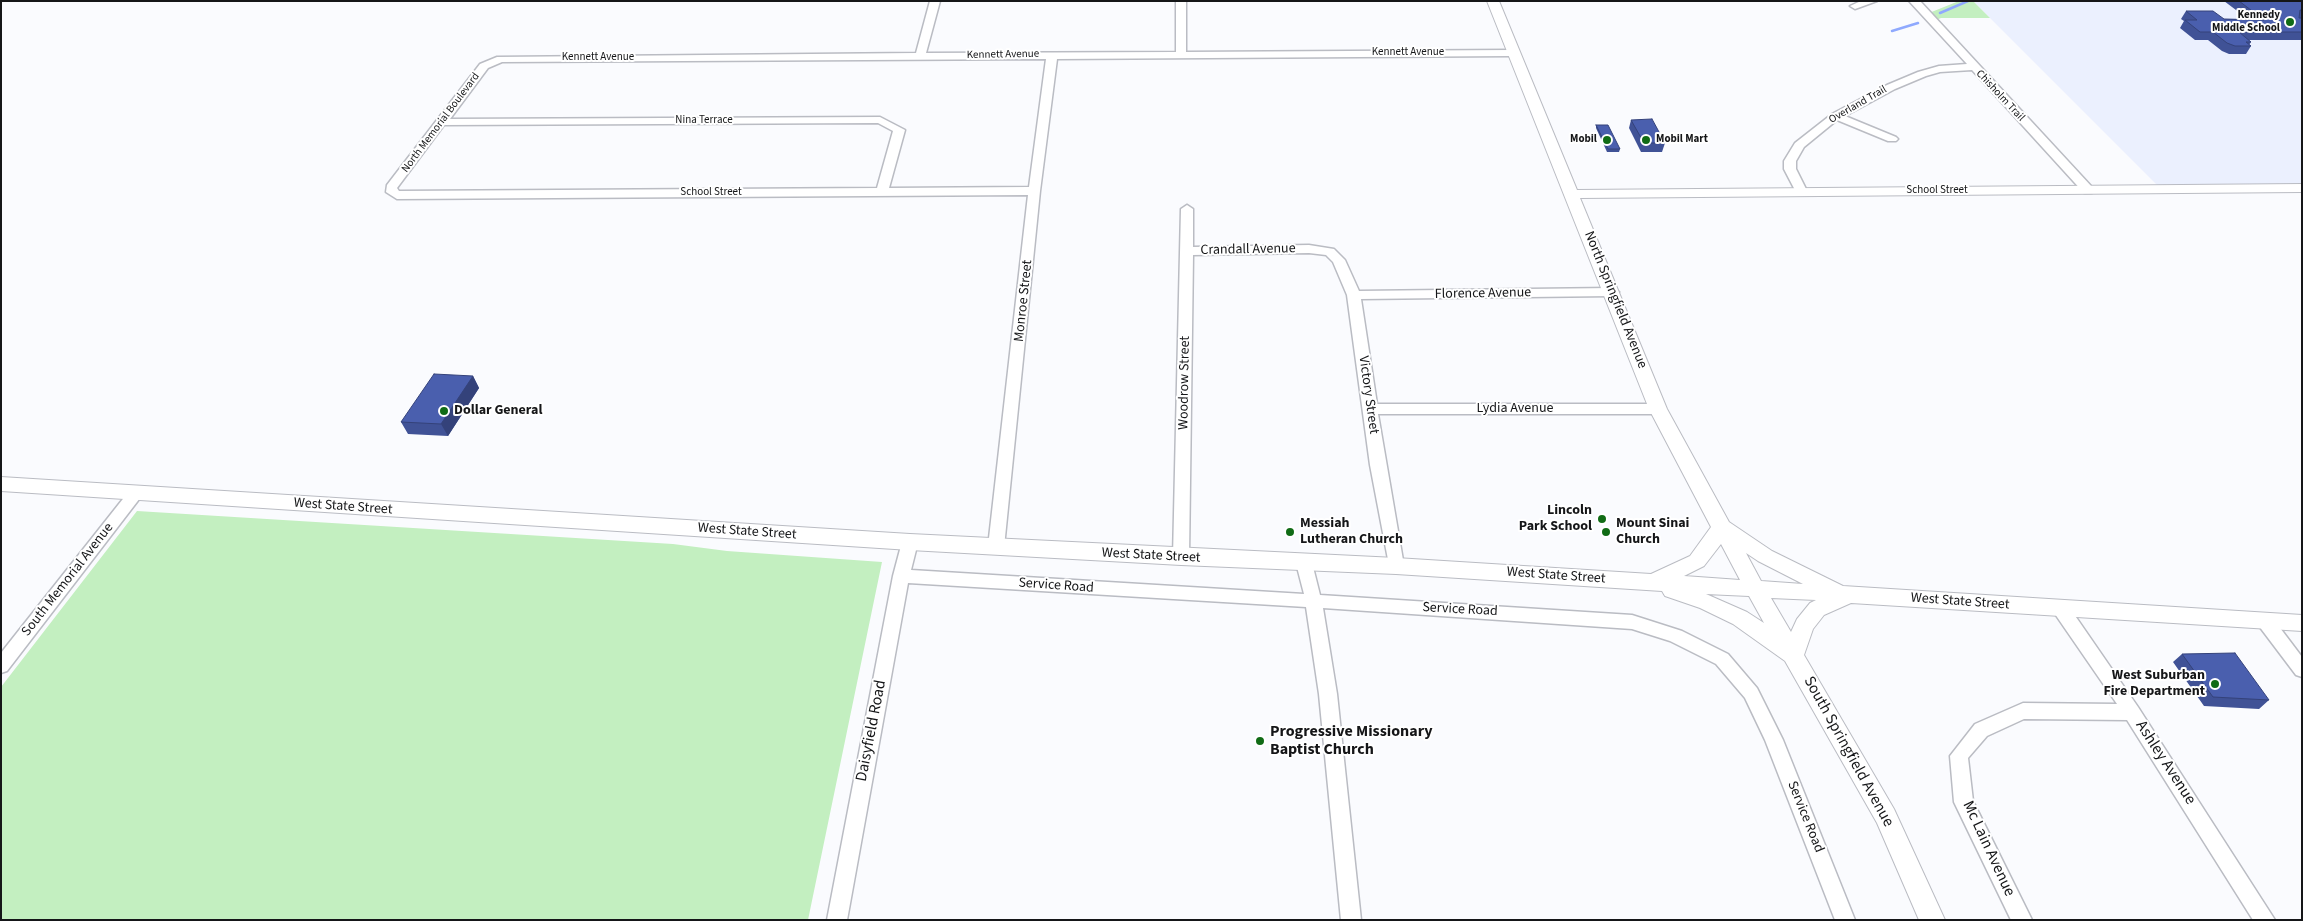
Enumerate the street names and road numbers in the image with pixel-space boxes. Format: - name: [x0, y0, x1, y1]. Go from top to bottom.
- street label: Kennett Avenue: [1372, 46, 1444, 60]
- street label: Kennett Avenue: [967, 48, 1039, 62]
- street label: Kennett Avenue: [562, 51, 634, 65]
- street label: Chisholm Trail: [1973, 67, 2027, 125]
- street label: North Memorial Boulevard: [399, 71, 483, 175]
- street label: Overland Trail: [1827, 83, 1889, 127]
- street label: Nina Terrace: [675, 114, 733, 128]
- street label: School Street: [1906, 184, 1968, 198]
- street label: School Street: [680, 186, 742, 200]
- street label: North Springfield Avenue: [1580, 229, 1650, 371]
- street label: Crandall Avenue: [1200, 241, 1296, 259]
- street label: Monroe Street: [1011, 259, 1037, 343]
- street label: Florence Avenue: [1435, 285, 1531, 303]
- street label: Woodrow Street: [1176, 336, 1194, 430]
- street label: Victory Street: [1354, 355, 1382, 435]
- street label: Lydia Avenue: [1476, 401, 1554, 417]
- street label: West State Street: [293, 495, 393, 519]
- street label: South Memorial Avenue: [19, 520, 117, 640]
- street label: West State Street: [697, 520, 797, 544]
- street label: West State Street: [1101, 545, 1201, 567]
- street label: West State Street: [1506, 564, 1606, 588]
- street label: Service Road: [1018, 575, 1094, 597]
- street label: West State Street: [1910, 590, 2010, 614]
- street label: Service Road: [1422, 600, 1498, 620]
- street label: South Springfield Avenue: [1799, 673, 1897, 831]
- street label: Daisyfield Road: [853, 679, 891, 783]
- street label: Ashley Avenue: [2131, 717, 2199, 809]
- street label: Service Road: [1783, 779, 1827, 855]
- street label: Mc Lain Avenue: [1957, 798, 2019, 900]

